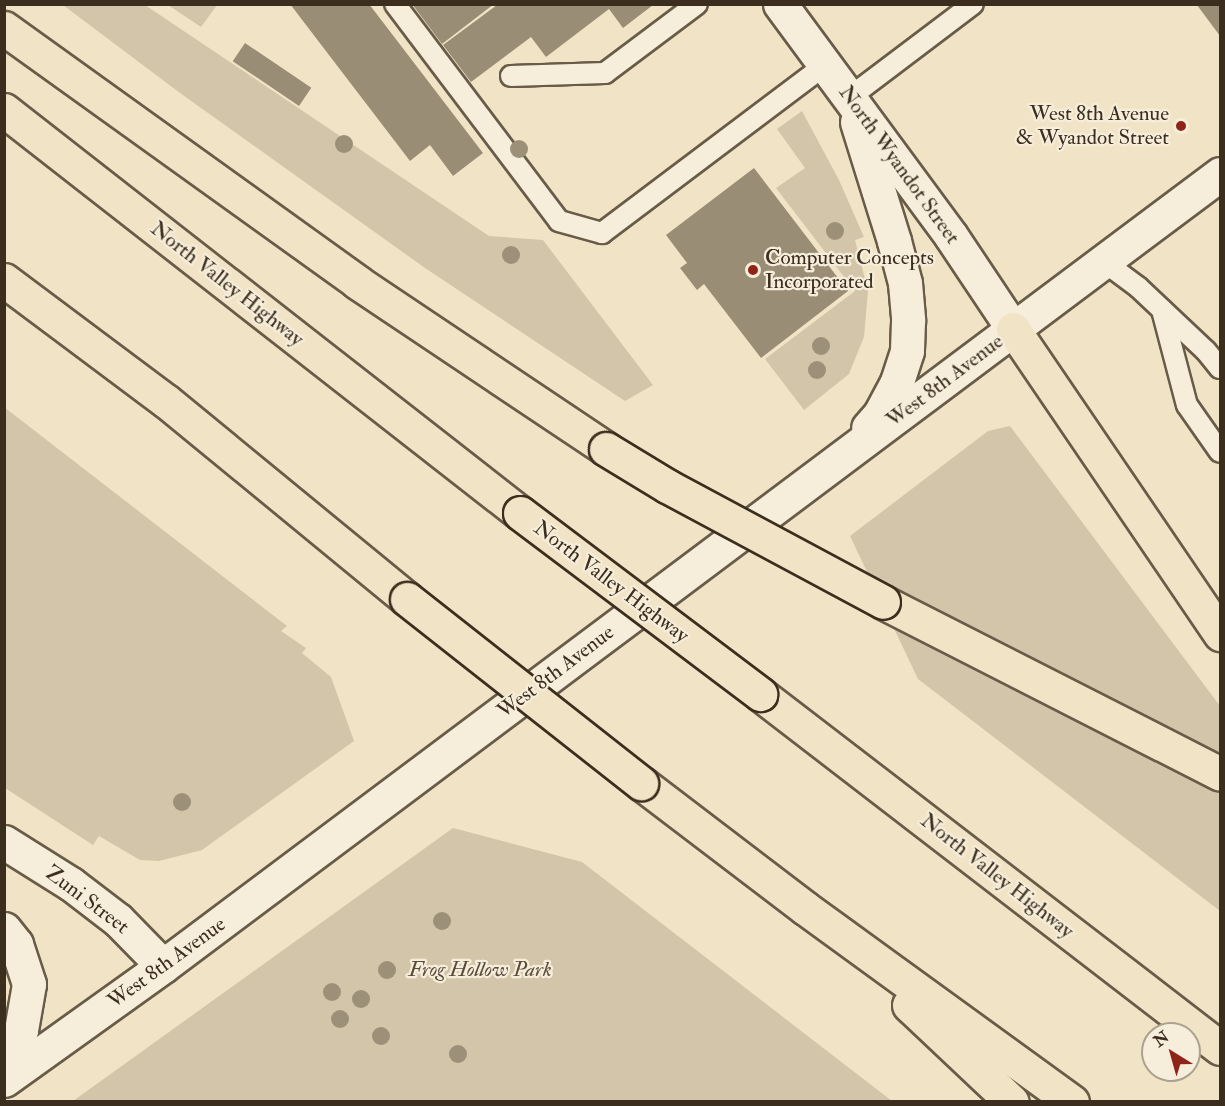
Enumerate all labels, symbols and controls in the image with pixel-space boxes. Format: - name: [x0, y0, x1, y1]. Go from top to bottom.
- street label: North Wyandot Street: [833, 81, 965, 249]
- place label: West 8th Avenue & Wyandot Street: [1016, 101, 1169, 151]
- marker: West 8th Avenue & Wyandot Street: [1174, 119, 1188, 133]
- street label: North Valley Highway: [145, 216, 309, 352]
- place label: Computer Concepts Incorporated: [765, 245, 934, 295]
- marker: Computer Concepts Incorporated: [746, 263, 760, 277]
- street label: West 8th Avenue: [882, 329, 1008, 433]
- street label: North Valley Highway: [528, 515, 694, 649]
- street label: West 8th Avenue: [493, 620, 619, 724]
- street label: North Valley Highway: [915, 808, 1079, 944]
- street label: Zuni Street: [40, 860, 134, 940]
- street label: West 8th Avenue: [103, 912, 231, 1014]
- park label: Frog Hollow Park: [408, 957, 552, 983]
- north arrow: [1141, 1022, 1201, 1082]
- text: N: [1150, 1027, 1173, 1052]

